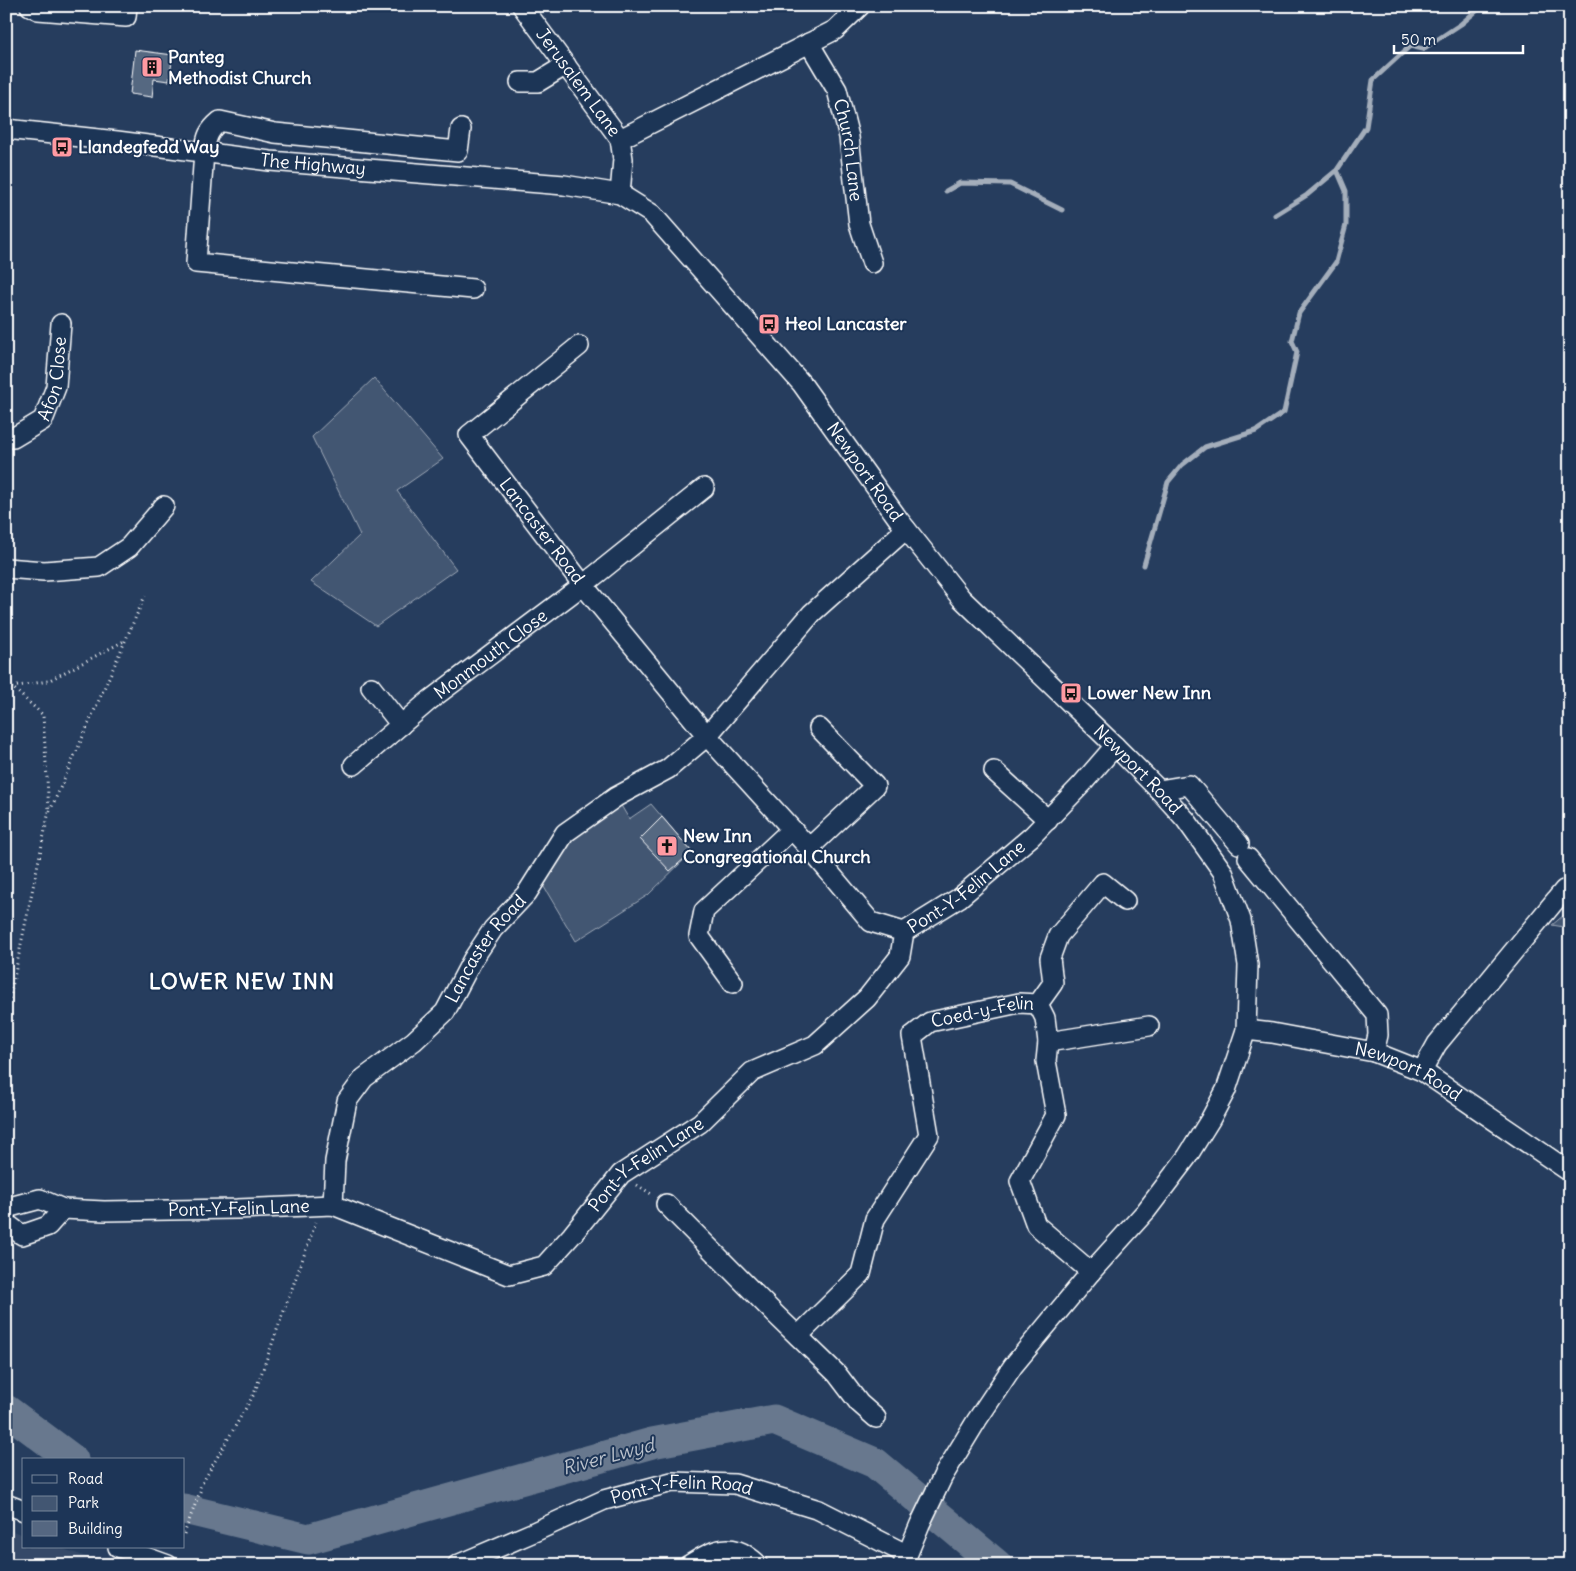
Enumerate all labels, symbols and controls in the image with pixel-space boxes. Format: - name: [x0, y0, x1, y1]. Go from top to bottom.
- scale bar: [1394, 22, 1522, 54]
- street label: Jerusalem Lane: [531, 23, 626, 141]
- text: 50 m: [1401, 30, 1436, 49]
- place label: Panteg Methodist Church: [168, 45, 312, 89]
- building icon: Panteg Methodist Church: [140, 55, 164, 79]
- street label: Church Lane: [829, 96, 868, 203]
- bus stop icon: Llandegfedd Way: [50, 135, 74, 159]
- place label: Llandegfedd Way: [78, 135, 220, 158]
- street label: The Highway: [259, 148, 367, 180]
- bus stop icon: Heol Lancaster: [757, 312, 781, 336]
- place label: Heol Lancaster: [785, 312, 907, 335]
- street label: Afon Close: [32, 336, 71, 424]
- street label: Newport Road: [822, 417, 908, 526]
- street label: Lancaster Road: [495, 473, 590, 589]
- street label: Monmouth Close: [429, 604, 552, 704]
- bus stop icon: Lower New Inn: [1059, 681, 1083, 705]
- place label: Lower New Inn: [1087, 681, 1212, 704]
- street label: Newport Road: [1089, 720, 1187, 819]
- place label: New Inn Congregational Church: [683, 824, 871, 868]
- church icon: New Inn Congregational Church: [655, 834, 679, 858]
- street label: Pont-Y-Felin Lane: [903, 835, 1030, 938]
- street label: Lancaster Road: [440, 889, 531, 1007]
- district label: LOWER NEW INN: [149, 967, 335, 995]
- street label: Coed-y-Felin: [929, 991, 1035, 1032]
- street label: Newport Road: [1353, 1037, 1467, 1106]
- street label: Pont-Y-Felin Lane: [583, 1112, 708, 1216]
- street label: Pont-Y-Felin Lane: [168, 1194, 310, 1221]
- water label: River Lwyd: [559, 1431, 659, 1480]
- legend: [22, 1458, 185, 1548]
- text: Road: [68, 1469, 103, 1488]
- street label: Pont-Y-Felin Road: [608, 1470, 756, 1509]
- text: Park: [68, 1493, 99, 1512]
- text: Building: [68, 1519, 123, 1538]

